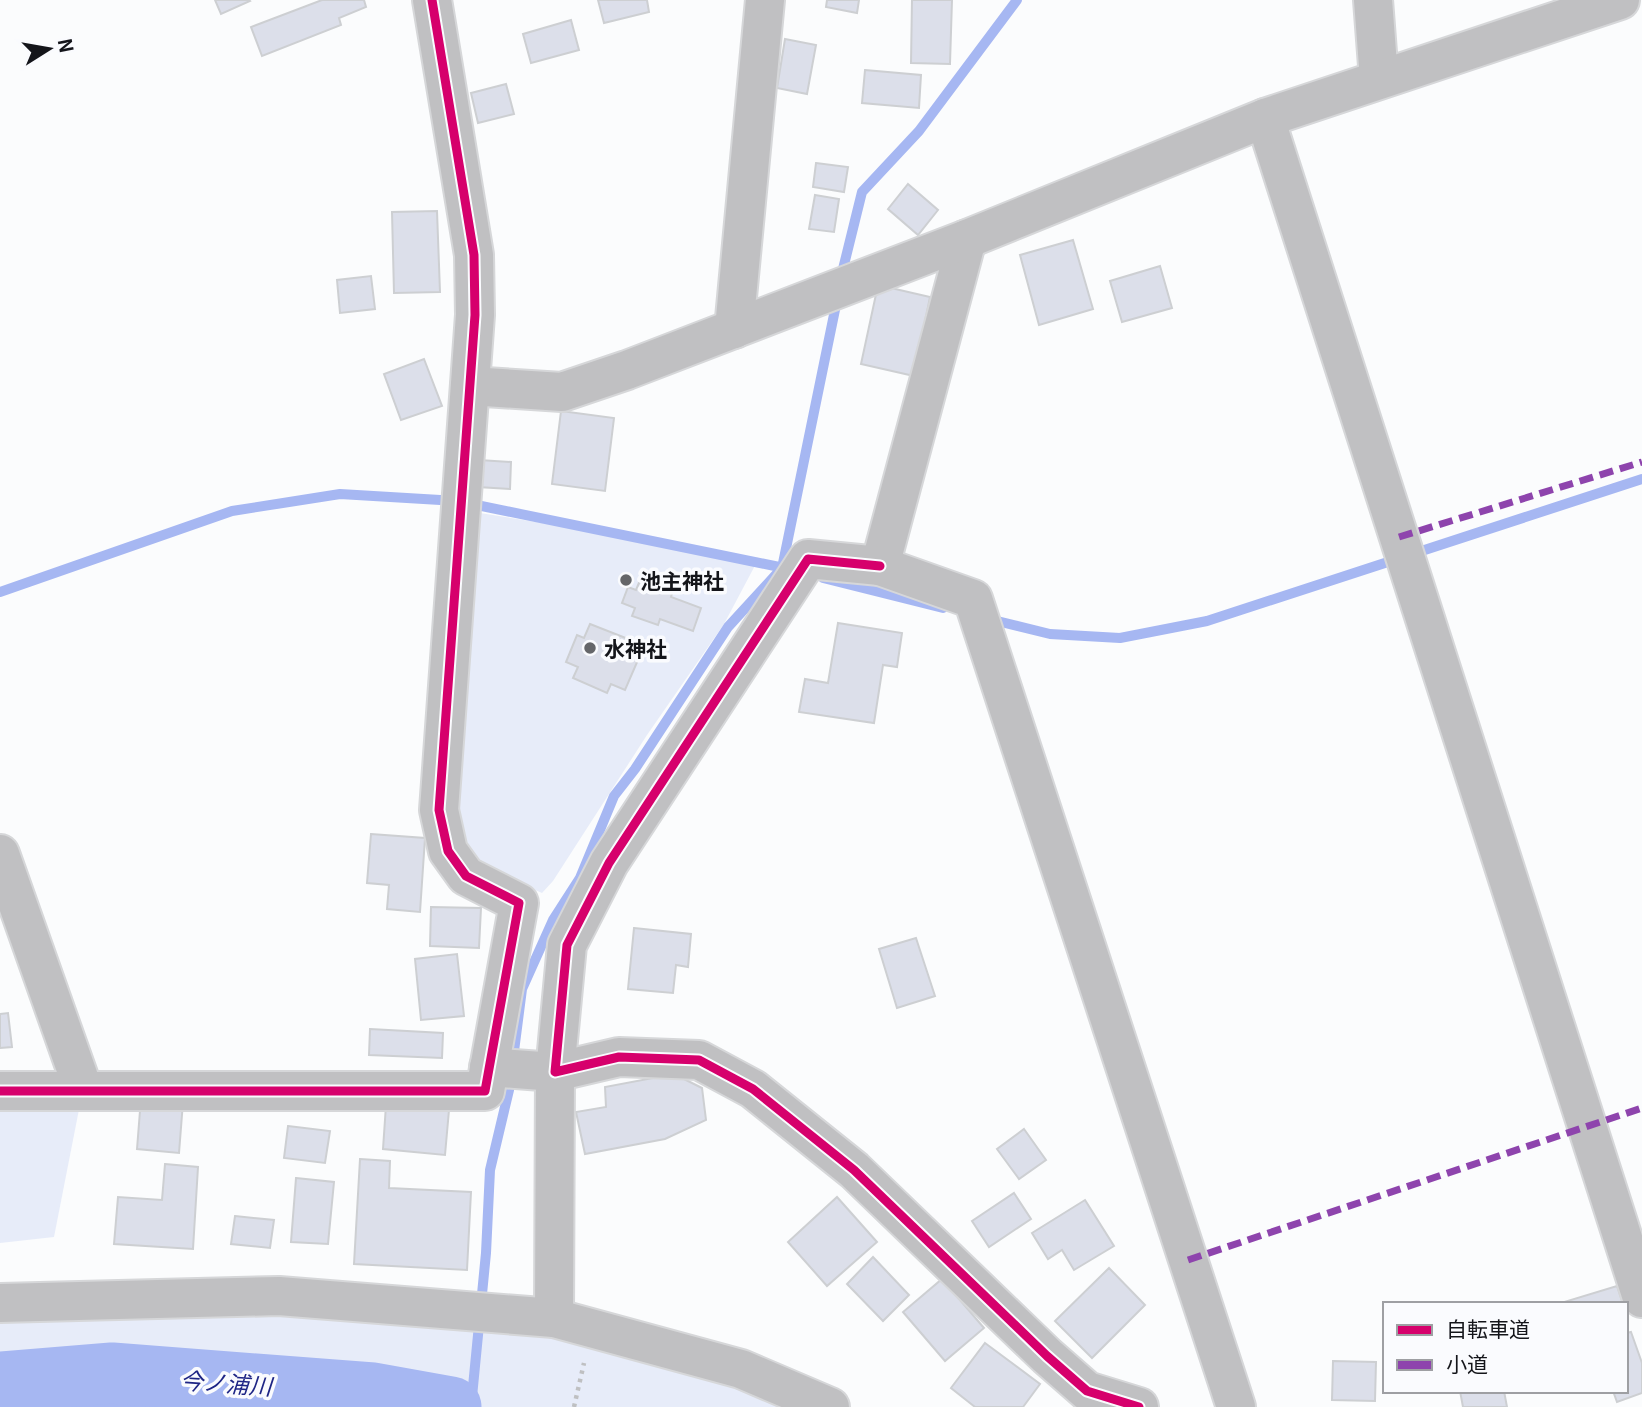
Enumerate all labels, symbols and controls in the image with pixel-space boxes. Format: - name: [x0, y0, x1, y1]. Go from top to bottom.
- north arrow: [14, 14, 84, 84]
- text: N: [53, 36, 82, 55]
- place label: 池主神社: [640, 565, 724, 595]
- marker: 池主神社: [618, 572, 634, 588]
- place label: 水神社: [604, 633, 667, 663]
- marker: 水神社: [582, 640, 598, 656]
- legend: [1383, 1302, 1628, 1393]
- text: 自転車道: [1446, 1313, 1530, 1343]
- text: 小道: [1446, 1348, 1488, 1378]
- water label: 今ノ浦川: [179, 1362, 276, 1402]

